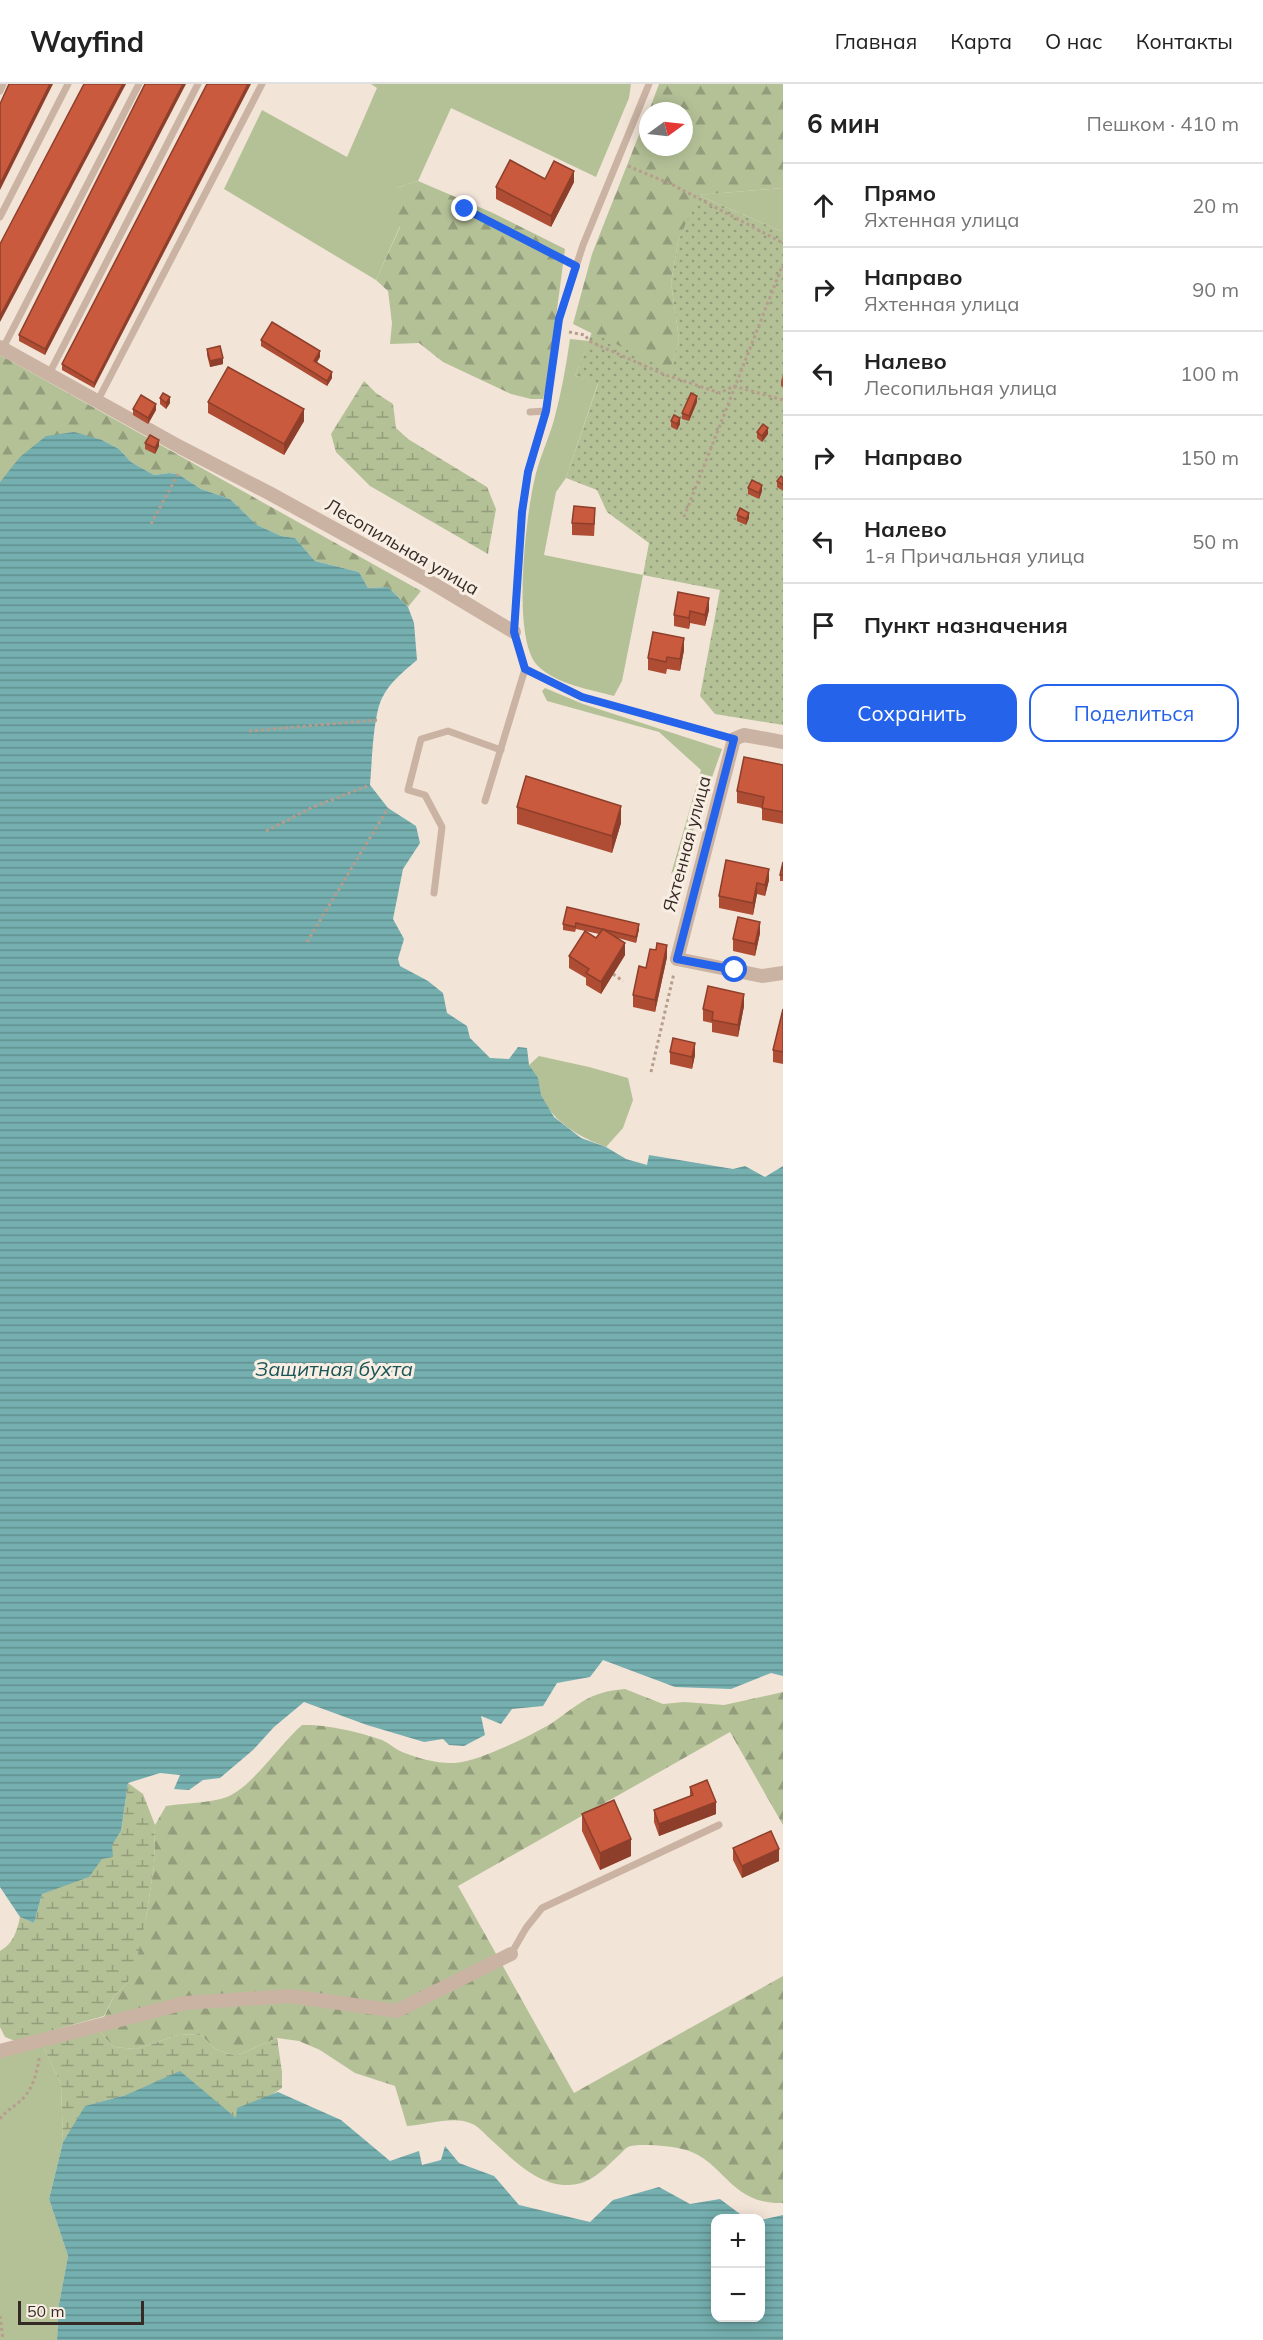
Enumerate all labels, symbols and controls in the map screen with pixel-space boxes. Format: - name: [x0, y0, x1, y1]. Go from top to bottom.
- text: Wayfind: [30, 24, 144, 59]
- text: Главная: [835, 28, 917, 54]
- text: Карта: [950, 28, 1012, 54]
- text: О нас: [1045, 28, 1103, 54]
- text: Контакты: [1136, 28, 1233, 54]
- north arrow: [639, 102, 693, 156]
- text: 6 мин: [807, 107, 880, 140]
- text: Пешком · 410 m: [1087, 111, 1239, 136]
- text: Прямо: [864, 179, 936, 207]
- icon: ahead: [807, 189, 840, 222]
- text: 20 m: [1192, 193, 1239, 218]
- route end: [451, 195, 477, 221]
- text: Яхтенная улица: [864, 207, 1019, 232]
- text: Направо: [864, 263, 962, 291]
- icon: right: [807, 273, 840, 306]
- text: 90 m: [1192, 277, 1239, 302]
- text: Яхтенная улица: [864, 291, 1019, 316]
- text: Налево: [864, 347, 947, 375]
- icon: left: [807, 357, 840, 390]
- text: 100 m: [1180, 361, 1239, 386]
- text: Лесопильная улица: [864, 375, 1057, 400]
- icon: right: [807, 441, 840, 474]
- text: Направо: [864, 443, 962, 471]
- text: 150 m: [1180, 445, 1239, 470]
- street label: Лесопильная улица: [321, 493, 483, 600]
- text: Налево: [864, 515, 947, 543]
- icon: left: [807, 525, 840, 558]
- text: 50 m: [1192, 529, 1239, 554]
- text: 1-я Причальная улица: [864, 543, 1085, 568]
- icon: arrive: [807, 609, 840, 642]
- text: Пункт назначения: [864, 611, 1068, 639]
- button: Сохранить: [807, 684, 1017, 742]
- button: Поделиться: [1029, 684, 1239, 742]
- street label: Яхтенная улица: [657, 773, 716, 914]
- route start: [721, 956, 747, 982]
- water label: Защитная бухта: [255, 1356, 413, 1381]
- map controls: [711, 2214, 765, 2322]
- button: +: [711, 2214, 765, 2268]
- button: −: [711, 2268, 765, 2322]
- scale bar: [18, 2298, 144, 2326]
- text: 50 m: [27, 2301, 64, 2321]

